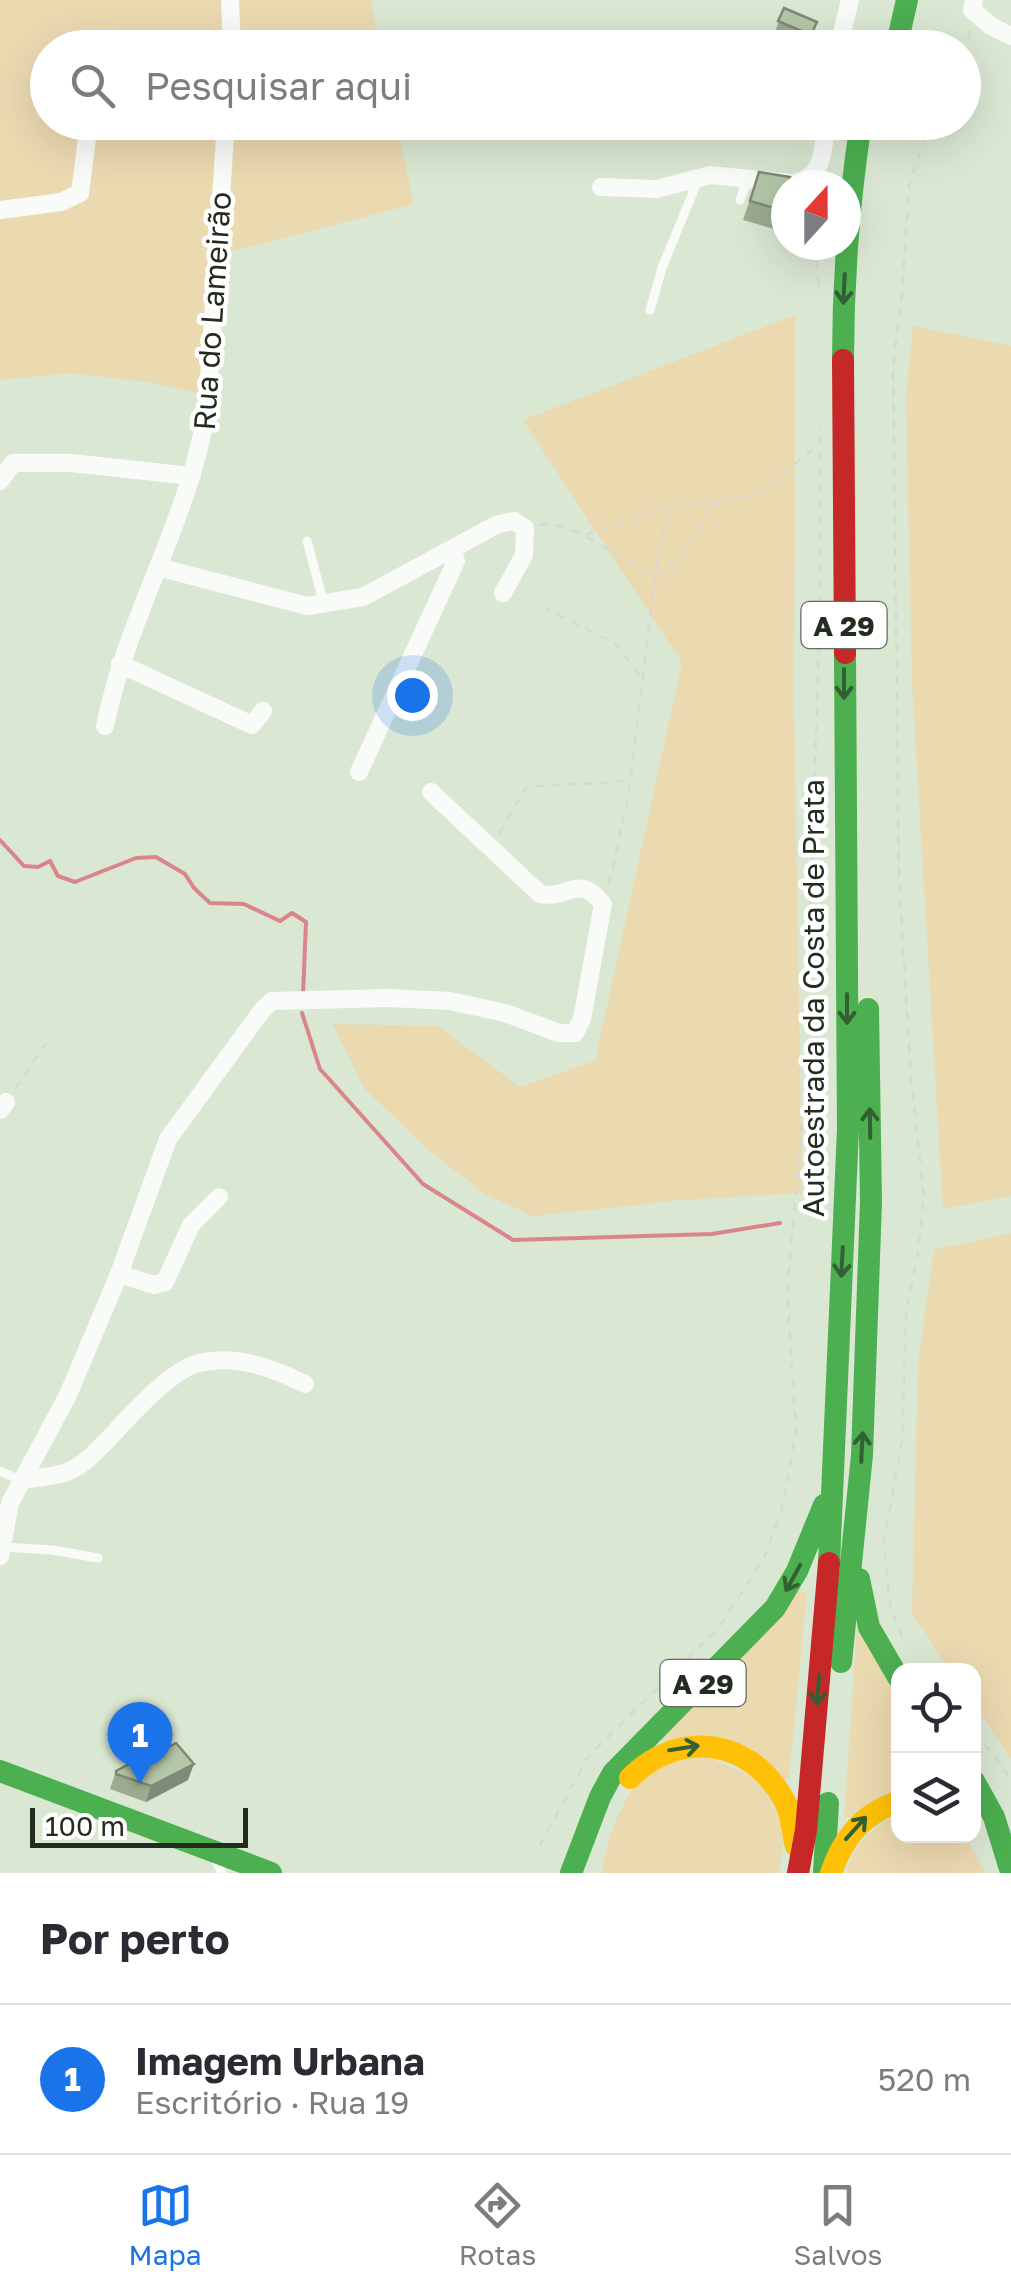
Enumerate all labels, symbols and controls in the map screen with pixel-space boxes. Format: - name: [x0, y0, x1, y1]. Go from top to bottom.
- search box: [30, 30, 981, 140]
- icon: search: [65, 58, 120, 113]
- text: Pesquisar aqui: [145, 63, 412, 108]
- north arrow: [771, 170, 861, 260]
- street label: Rua do Lameirão: [186, 191, 238, 431]
- one-way arrow: [834, 272, 853, 305]
- road number: A 29: [802, 602, 886, 648]
- one-way arrow: [834, 666, 854, 699]
- your location: [387, 670, 438, 721]
- street label: Autoestrada da Costa de Prata: [795, 779, 831, 1217]
- one-way arrow: [838, 992, 856, 1024]
- one-way arrow: [860, 1107, 879, 1139]
- one-way arrow: [832, 1245, 851, 1277]
- one-way arrow: [853, 1432, 872, 1464]
- one-way arrow: [782, 1563, 802, 1592]
- road number: A 29: [660, 1660, 746, 1706]
- map controls: [891, 1663, 981, 1843]
- button: locate: [891, 1663, 981, 1753]
- one-way arrow: [809, 1674, 828, 1706]
- pin: 1: [108, 1702, 172, 1784]
- one-way arrow: [667, 1738, 700, 1757]
- button: layers: [891, 1753, 981, 1843]
- scale bar: [30, 1803, 248, 1848]
- text: 100 m: [45, 1809, 125, 1842]
- one-way arrow: [843, 1816, 867, 1842]
- text: Por perto: [40, 1913, 230, 1963]
- text: Imagem Urbana: [135, 2038, 425, 2083]
- text: 1: [64, 2060, 81, 2098]
- text: 520 m: [878, 2060, 971, 2098]
- text: Escritório · Rua 19: [135, 2083, 409, 2121]
- tab: Mapa: [129, 2178, 202, 2271]
- tab: Rotas: [459, 2178, 536, 2271]
- tab: Salvos: [793, 2178, 882, 2271]

